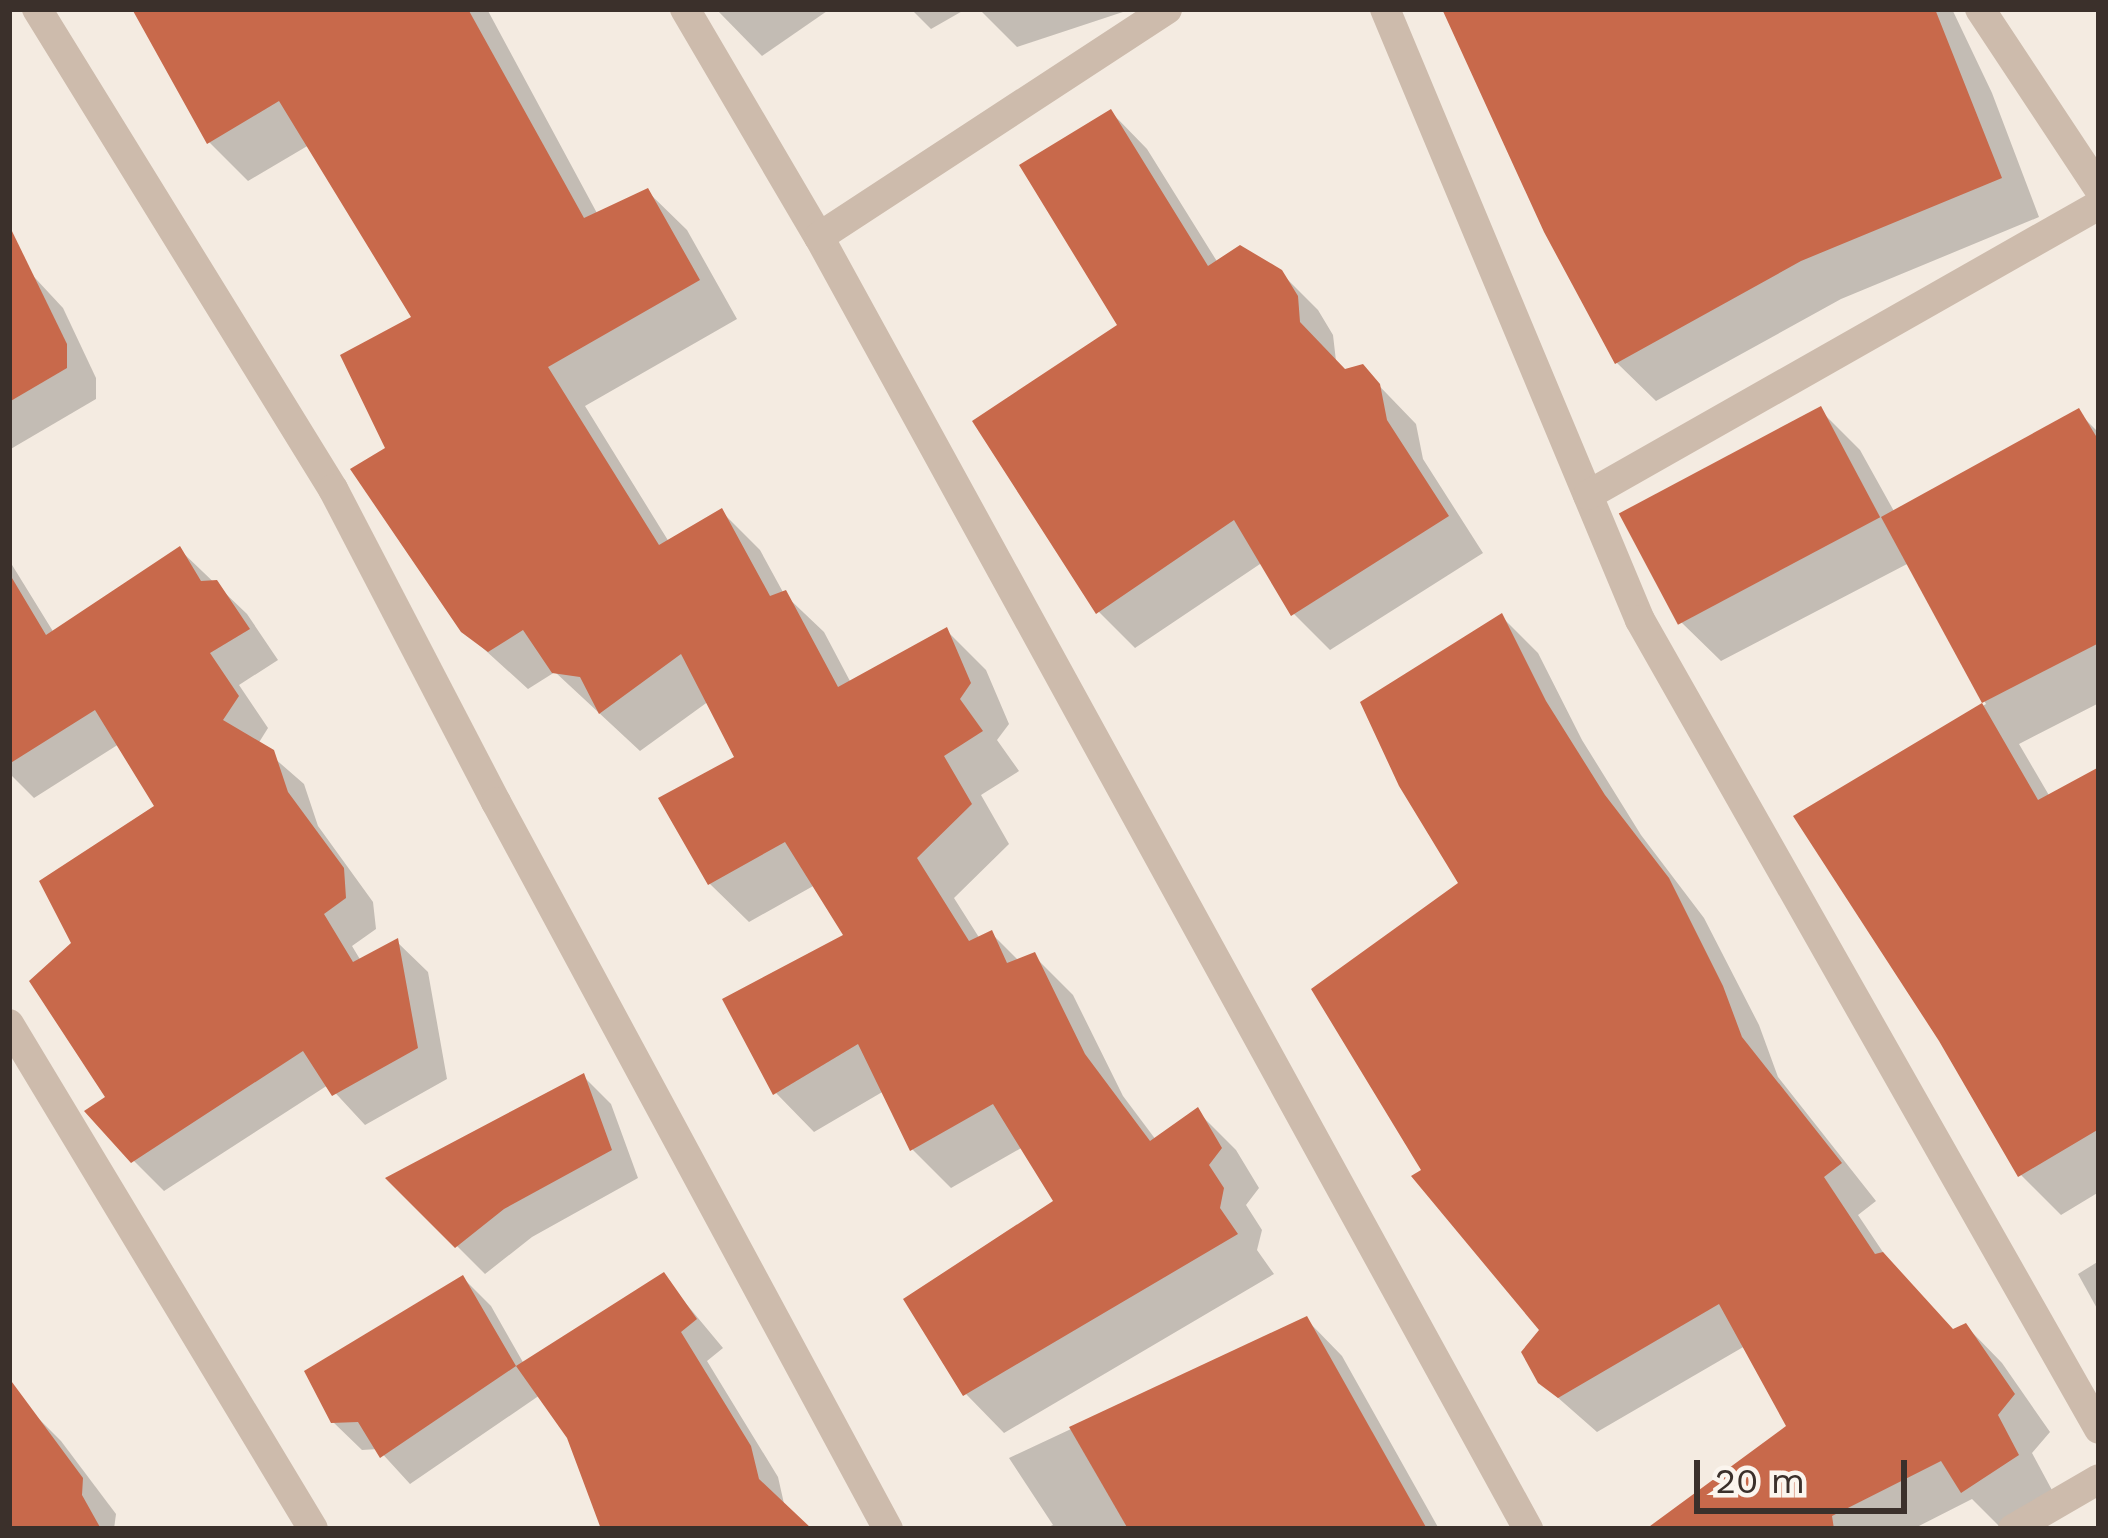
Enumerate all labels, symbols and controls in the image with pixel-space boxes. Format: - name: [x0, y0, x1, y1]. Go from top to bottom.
- scale bar: [1700, 1436, 1913, 1510]
- text: 20 m: [1715, 1460, 1805, 1502]

